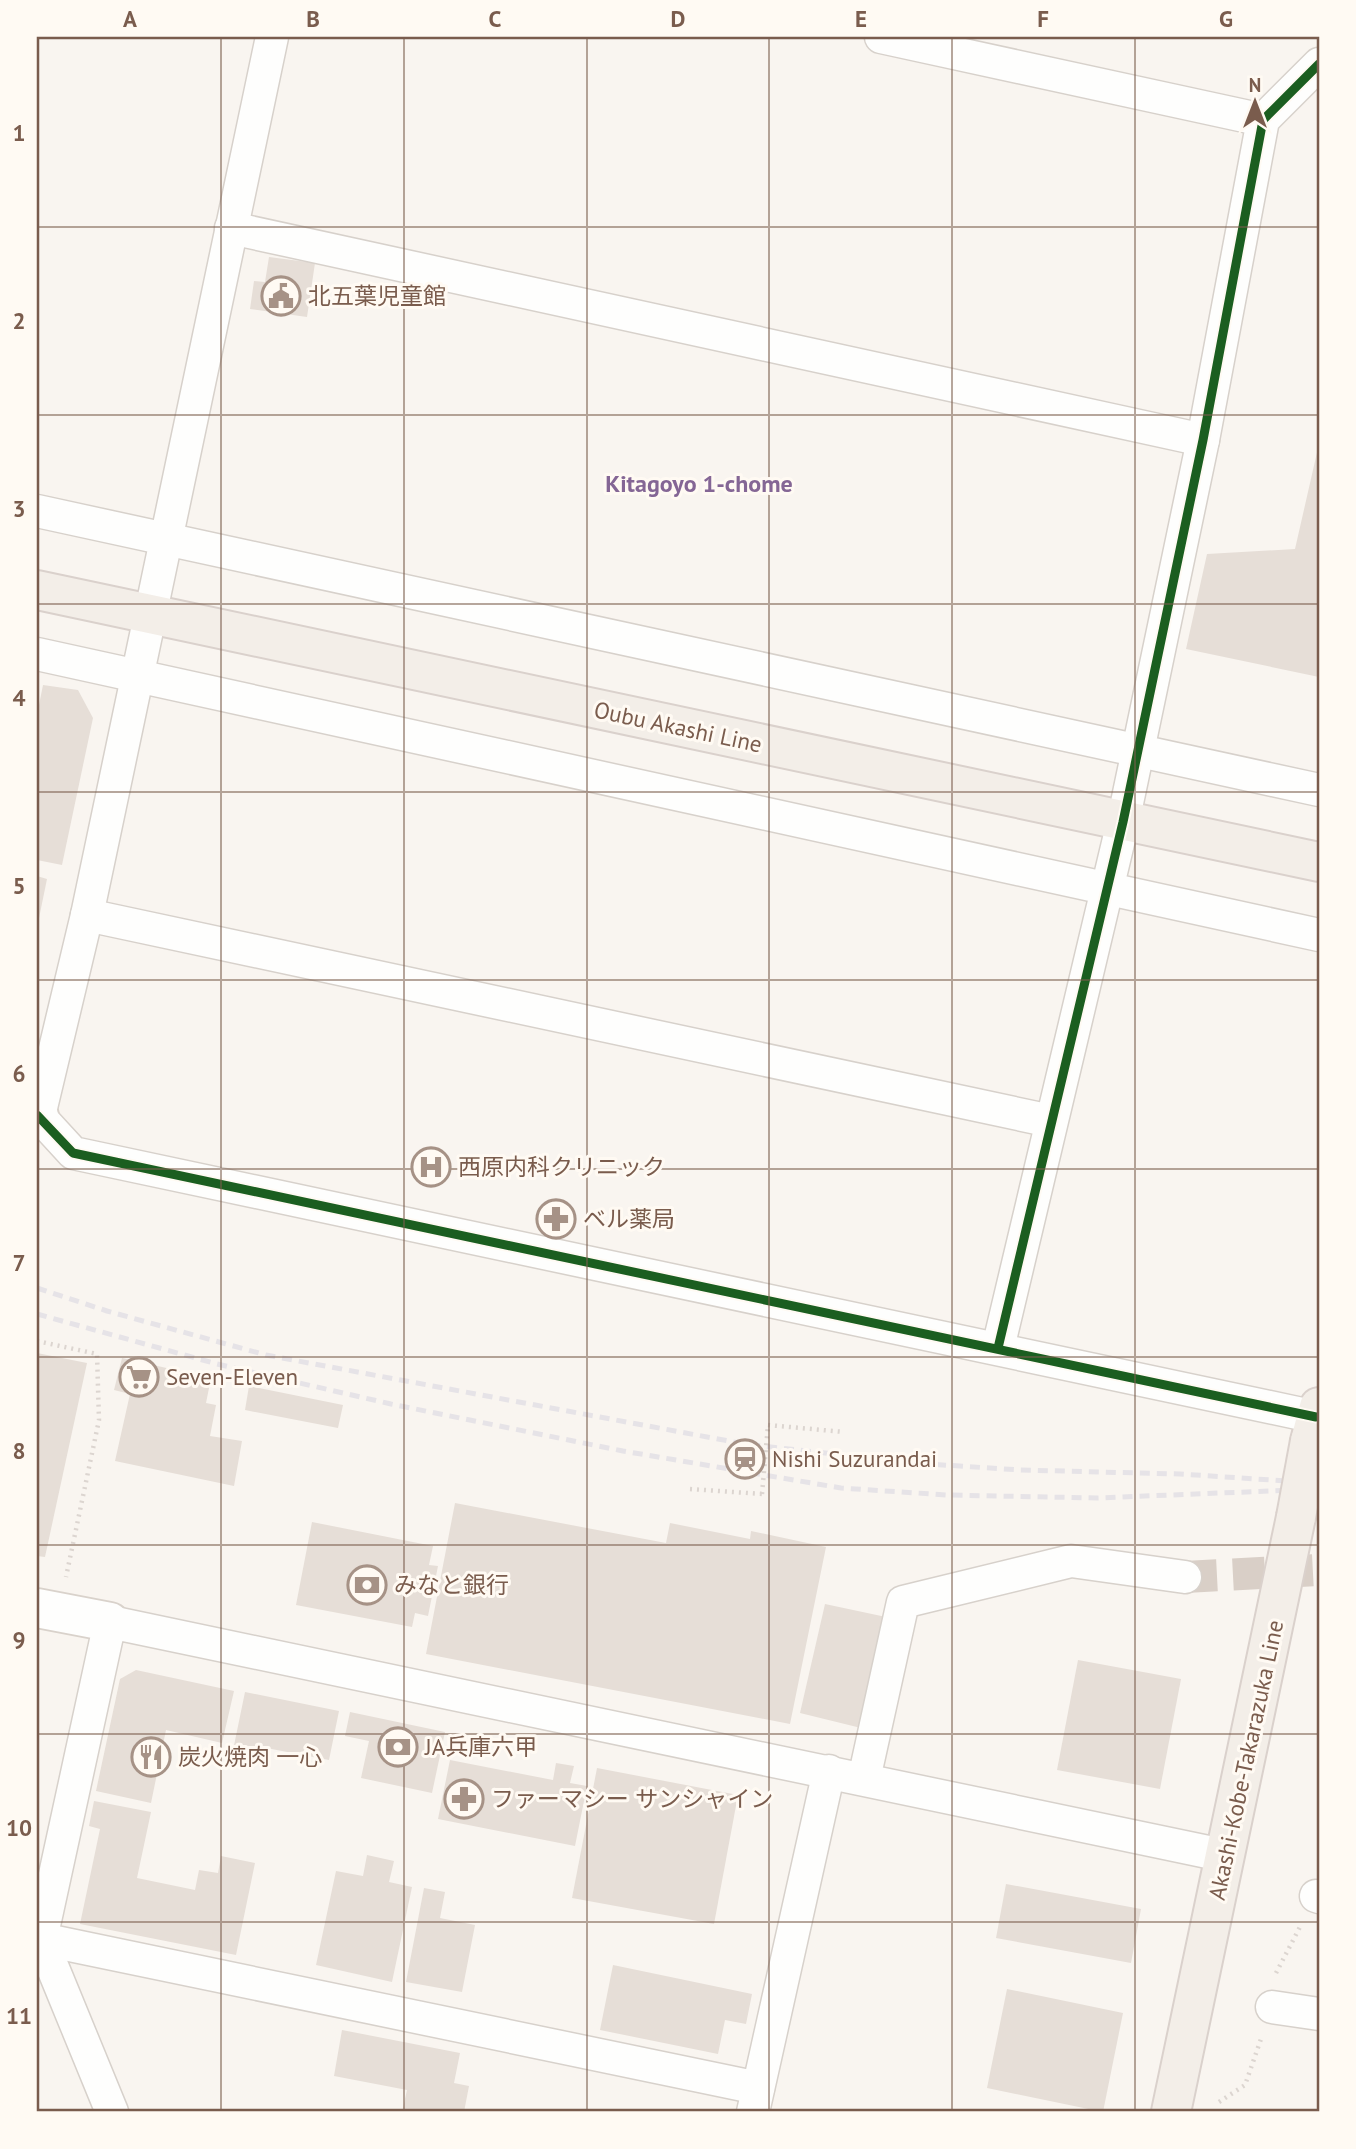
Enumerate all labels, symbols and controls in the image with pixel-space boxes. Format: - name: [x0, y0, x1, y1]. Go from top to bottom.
- text: A: [123, 4, 137, 33]
- text: B: [306, 4, 320, 33]
- text: C: [489, 4, 502, 33]
- text: D: [671, 4, 685, 33]
- text: E: [855, 4, 867, 33]
- text: F: [1037, 4, 1049, 33]
- text: G: [1219, 4, 1233, 33]
- north arrow: [1220, 66, 1290, 136]
- text: N: [1249, 73, 1261, 97]
- text: 1: [12, 118, 26, 147]
- public building icon: 北五葉児童館: [260, 275, 302, 317]
- place label: 北五葉児童館: [308, 281, 446, 310]
- text: 2: [12, 306, 26, 335]
- district label: Kitagoyo 1-chome: [605, 468, 793, 499]
- text: 3: [12, 494, 26, 523]
- text: 4: [12, 683, 26, 712]
- street label: Oubu Akashi Line: [591, 695, 765, 758]
- text: 5: [12, 871, 26, 900]
- text: 6: [12, 1059, 26, 1088]
- hospital icon: 西原内科クリニック: [410, 1146, 452, 1188]
- place label: 西原内科クリニック: [458, 1152, 665, 1181]
- pharmacy icon: ベル薬局: [535, 1198, 577, 1240]
- place label: ベル薬局: [583, 1204, 675, 1233]
- text: 7: [12, 1248, 26, 1277]
- supermarket icon: Seven-Eleven: [118, 1356, 160, 1398]
- place label: Seven-Eleven: [166, 1362, 298, 1391]
- text: 8: [12, 1436, 26, 1465]
- station icon: Nishi Suzurandai: [724, 1438, 766, 1480]
- place label: Nishi Suzurandai: [772, 1444, 937, 1473]
- bank icon: みなと銀行: [346, 1564, 388, 1606]
- place label: みなと銀行: [394, 1570, 509, 1599]
- street label: Akashi-Kobe-Takarazuka Line: [1202, 1617, 1289, 1902]
- text: 9: [12, 1625, 26, 1654]
- bank icon: JA兵庫六甲: [377, 1726, 419, 1768]
- place label: JA兵庫六甲: [424, 1732, 537, 1761]
- restaurant icon: 炭火焼肉 一心: [130, 1736, 172, 1778]
- place label: 炭火焼肉 一心: [178, 1742, 322, 1771]
- pharmacy icon: ファーマシー サンシャイン: [443, 1778, 485, 1820]
- place label: ファーマシー サンシャイン: [491, 1784, 773, 1813]
- text: 10: [6, 1813, 32, 1842]
- text: 11: [6, 2001, 32, 2030]

